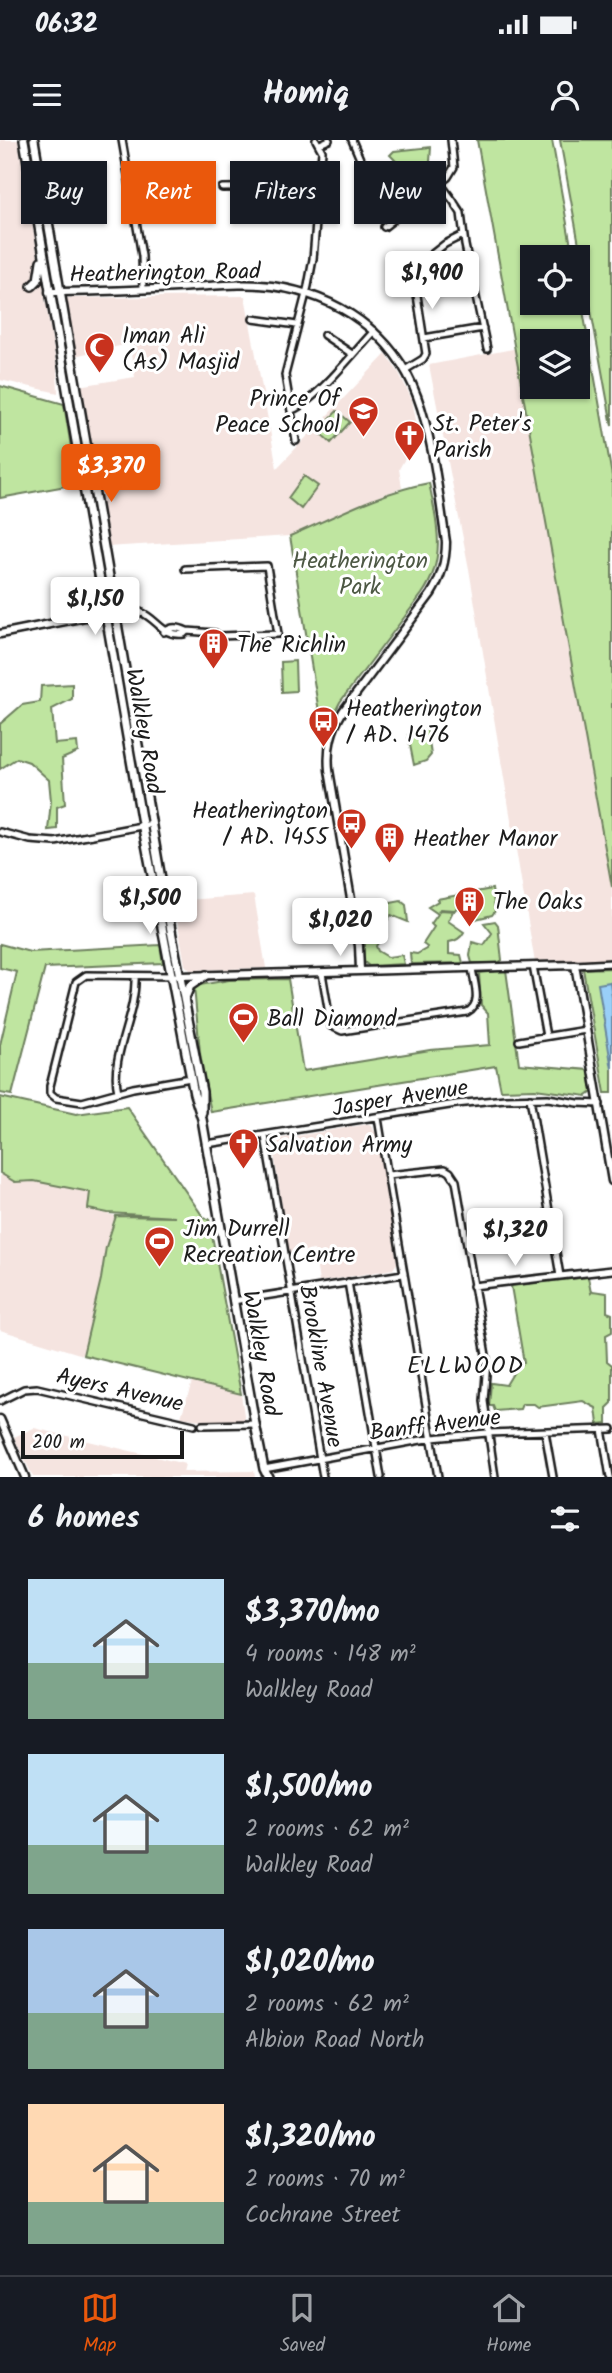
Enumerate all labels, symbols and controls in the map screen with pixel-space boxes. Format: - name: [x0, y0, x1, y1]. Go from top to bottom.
- text: 06:32: [35, 4, 98, 46]
- text: Homiq: [263, 69, 349, 120]
- icon: menu: [28, 76, 66, 114]
- icon: person: [546, 76, 584, 114]
- chip: Buy: [21, 161, 107, 224]
- chip: Rent: [121, 161, 216, 224]
- chip: Filters: [230, 161, 340, 224]
- chip: New: [354, 161, 446, 224]
- map controls: [520, 245, 590, 399]
- button: locate: [520, 245, 590, 315]
- pin: $1,900: [375, 251, 489, 311]
- street label: Heatherington Road: [69, 254, 262, 294]
- text: $1,900: [401, 256, 463, 292]
- place label: Iman Ali (As) Masjid: [122, 319, 240, 381]
- button: layers: [520, 329, 590, 399]
- mosque icon: Iman Ali (As) Masjid: [82, 331, 116, 375]
- place label: Prince Of Peace School: [215, 382, 342, 444]
- school or university icon: Prince Of Peace School: [346, 394, 380, 438]
- place label: St. Peter's Parish: [433, 407, 532, 469]
- church icon: St. Peter's Parish: [393, 419, 427, 463]
- pin: $3,370: [54, 444, 168, 504]
- text: $3,370: [77, 449, 145, 485]
- park label: Heatherington Park: [292, 544, 428, 606]
- pin: $1,150: [38, 578, 152, 637]
- text: $1,150: [67, 582, 123, 618]
- building icon: The Richlin: [197, 627, 231, 671]
- place label: The Richlin: [237, 628, 346, 664]
- street label: Walkley Road: [114, 666, 172, 798]
- place label: Heatherington / AD. 1476: [346, 692, 482, 754]
- bus stop icon: Heatherington / AD. 1476: [306, 704, 340, 748]
- place label: Heatherington / AD. 1455: [192, 794, 330, 856]
- bus stop icon: Heatherington / AD. 1455: [334, 806, 368, 850]
- building icon: Heather Manor: [373, 821, 407, 865]
- place label: Heather Manor: [413, 822, 559, 858]
- pin: $1,500: [93, 876, 207, 936]
- text: $1,500: [119, 881, 181, 917]
- building icon: The Oaks: [453, 884, 487, 928]
- place label: The Oaks: [493, 885, 583, 921]
- pin: $1,020: [283, 898, 397, 958]
- text: $1,020: [308, 903, 372, 939]
- sports icon: Ball Diamond: [227, 1001, 261, 1045]
- place label: Ball Diamond: [267, 1002, 397, 1038]
- street label: Jasper Avenue: [330, 1070, 471, 1127]
- church icon: Salvation Army: [226, 1127, 260, 1171]
- place label: Salvation Army: [266, 1128, 412, 1164]
- pin: $1,320: [458, 1208, 572, 1268]
- place label: Jim Durrell Recreation Centre: [183, 1212, 355, 1274]
- text: $1,320: [483, 1213, 547, 1249]
- sports icon: Jim Durrell Recreation Centre: [143, 1224, 177, 1268]
- street label: Brookline Avenue: [288, 1282, 352, 1450]
- street label: Walkley Road: [231, 1288, 289, 1420]
- district label: ELLWOOD: [407, 1347, 525, 1386]
- street label: Ayers Avenue: [52, 1359, 187, 1423]
- street label: Banff Avenue: [368, 1400, 503, 1452]
- scale bar: [21, 1428, 184, 1460]
- text: 200 m: [32, 1428, 85, 1458]
- text: 6 homes: [28, 1495, 140, 1543]
- icon: filters: [546, 1500, 584, 1538]
- text: $3,370/mo: [245, 1589, 380, 1637]
- icon: home: [84, 1607, 168, 1691]
- text: 4 rooms · 148 m²: [245, 1637, 416, 1673]
- text: Walkley Road: [245, 1673, 372, 1709]
- text: $1,500/mo: [245, 1764, 372, 1812]
- icon: home: [84, 1782, 168, 1866]
- text: 2 rooms · 62 m²: [245, 1812, 409, 1848]
- text: Walkley Road: [245, 1848, 372, 1884]
- text: $1,020/mo: [245, 1939, 375, 1987]
- icon: home: [84, 1957, 168, 2041]
- text: 2 rooms · 62 m²: [245, 1987, 409, 2023]
- text: Albion Road North: [245, 2023, 424, 2059]
- text: $1,320/mo: [245, 2114, 376, 2162]
- icon: home: [84, 2132, 168, 2216]
- text: 2 rooms · 70 m²: [245, 2162, 405, 2198]
- text: Cochrane Street: [245, 2198, 400, 2234]
- tab: Map: [81, 2289, 119, 2361]
- tab: Saved: [280, 2289, 325, 2361]
- tab: Home: [486, 2289, 531, 2361]

